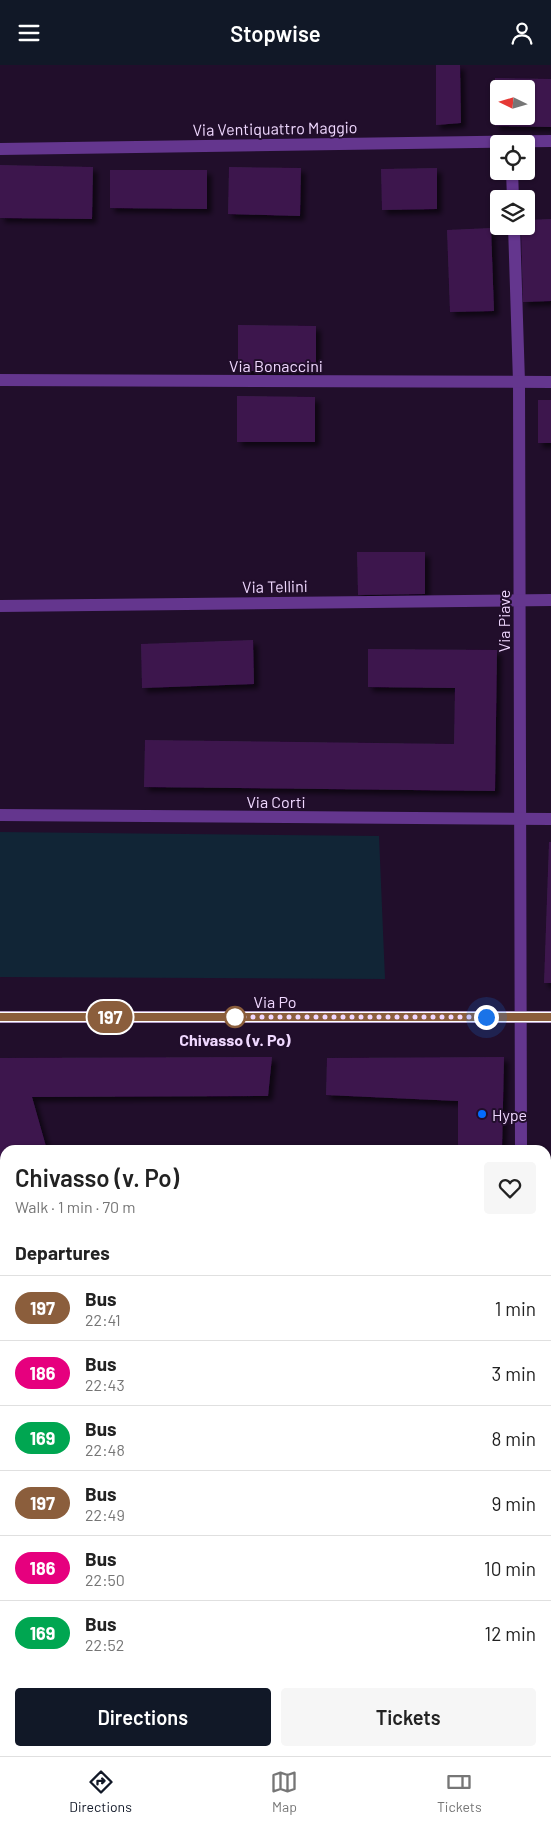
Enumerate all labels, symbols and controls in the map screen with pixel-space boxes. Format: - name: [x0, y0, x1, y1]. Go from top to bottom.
- icon: menu: [15, 19, 43, 47]
- icon: person: [508, 19, 536, 47]
- text: Stopwise: [230, 20, 321, 46]
- north arrow: [490, 80, 535, 125]
- map controls: [490, 80, 535, 235]
- street label: Via Ventiquattro Maggio: [192, 117, 358, 139]
- button: locate: [490, 135, 535, 180]
- button: layers: [490, 190, 535, 235]
- street label: Via Bonaccini: [229, 356, 323, 375]
- street label: Via Tellini: [242, 576, 308, 596]
- street label: Via Piave: [494, 590, 513, 652]
- street label: Via Corti: [246, 792, 306, 811]
- street label: Via Po: [254, 992, 296, 1011]
- line badge: 197: [81, 1001, 139, 1033]
- your location: [474, 1005, 499, 1030]
- text: 197: [98, 1006, 122, 1028]
- marker: Chivasso (v. Po): [224, 1006, 246, 1028]
- place label: Chivasso (v. Po): [179, 1030, 291, 1049]
- place label: Hype: [492, 1105, 527, 1124]
- marker: Hype: [476, 1108, 488, 1120]
- button: heart: [484, 1162, 536, 1214]
- text: Chivasso (v. Po): [15, 1163, 179, 1192]
- text: Walk · 1 min · 70 m: [15, 1197, 135, 1216]
- text: Departures: [15, 1241, 110, 1264]
- text: Bus: [85, 1287, 117, 1310]
- text: 197: [30, 1297, 55, 1319]
- text: 1 min: [495, 1297, 536, 1320]
- text: 22:41: [85, 1310, 121, 1329]
- text: Bus: [85, 1352, 117, 1375]
- text: 186: [30, 1362, 55, 1384]
- text: 3 min: [492, 1362, 536, 1385]
- text: 22:43: [85, 1375, 125, 1394]
- text: Bus: [85, 1417, 117, 1440]
- text: 169: [30, 1427, 55, 1449]
- text: 8 min: [492, 1427, 536, 1450]
- text: 22:48: [85, 1440, 125, 1459]
- text: Bus: [85, 1482, 117, 1505]
- text: 197: [30, 1492, 55, 1514]
- text: 9 min: [492, 1492, 536, 1515]
- text: 22:49: [85, 1505, 125, 1524]
- text: Bus: [85, 1547, 117, 1570]
- text: 186: [30, 1557, 55, 1579]
- text: 10 min: [484, 1557, 536, 1580]
- text: 22:50: [85, 1570, 125, 1589]
- text: Bus: [85, 1612, 117, 1635]
- text: 169: [30, 1622, 55, 1644]
- text: 12 min: [485, 1622, 536, 1645]
- text: 22:52: [85, 1635, 124, 1654]
- button: Directions: [15, 1688, 271, 1746]
- button: Tickets: [281, 1688, 536, 1746]
- tab: Directions: [69, 1768, 132, 1815]
- tab: Map: [270, 1768, 298, 1815]
- tab: Tickets: [437, 1768, 482, 1815]

